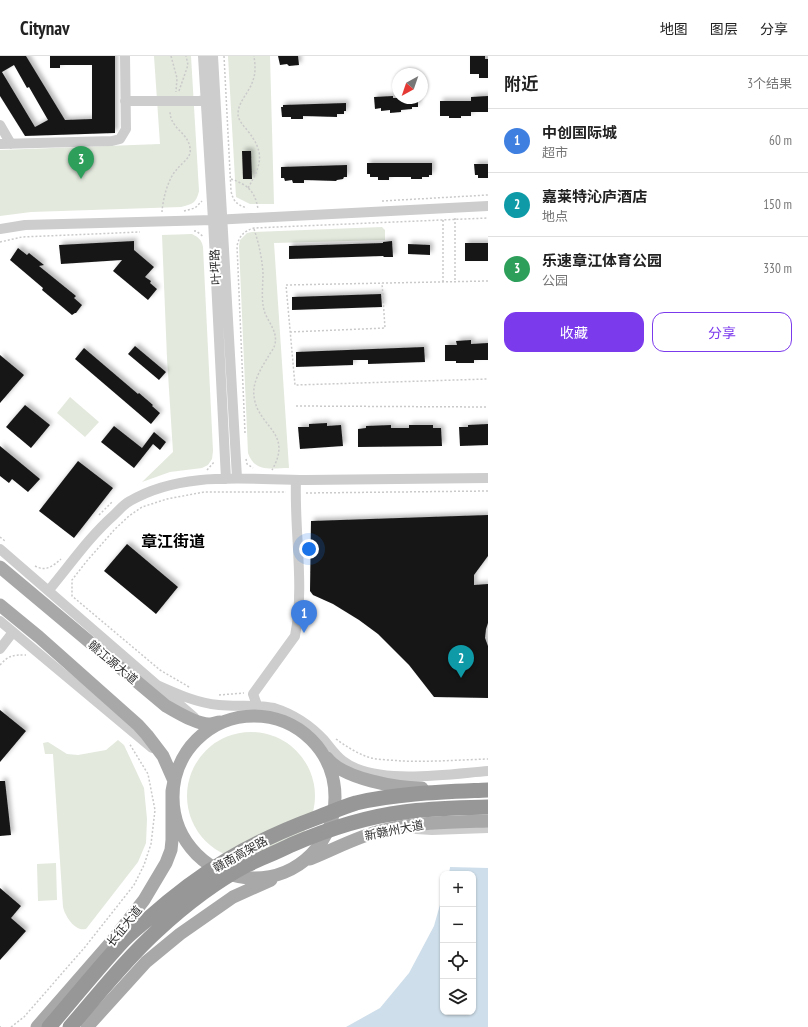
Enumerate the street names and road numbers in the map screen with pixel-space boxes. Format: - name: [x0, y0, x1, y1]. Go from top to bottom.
- street label: 叶坪路: [207, 249, 223, 285]
- street label: 赣江源大道: [85, 637, 141, 687]
- street label: 新赣州大道: [363, 817, 425, 843]
- street label: 赣南高架路: [210, 833, 270, 875]
- street label: 长征大道: [103, 903, 145, 949]

